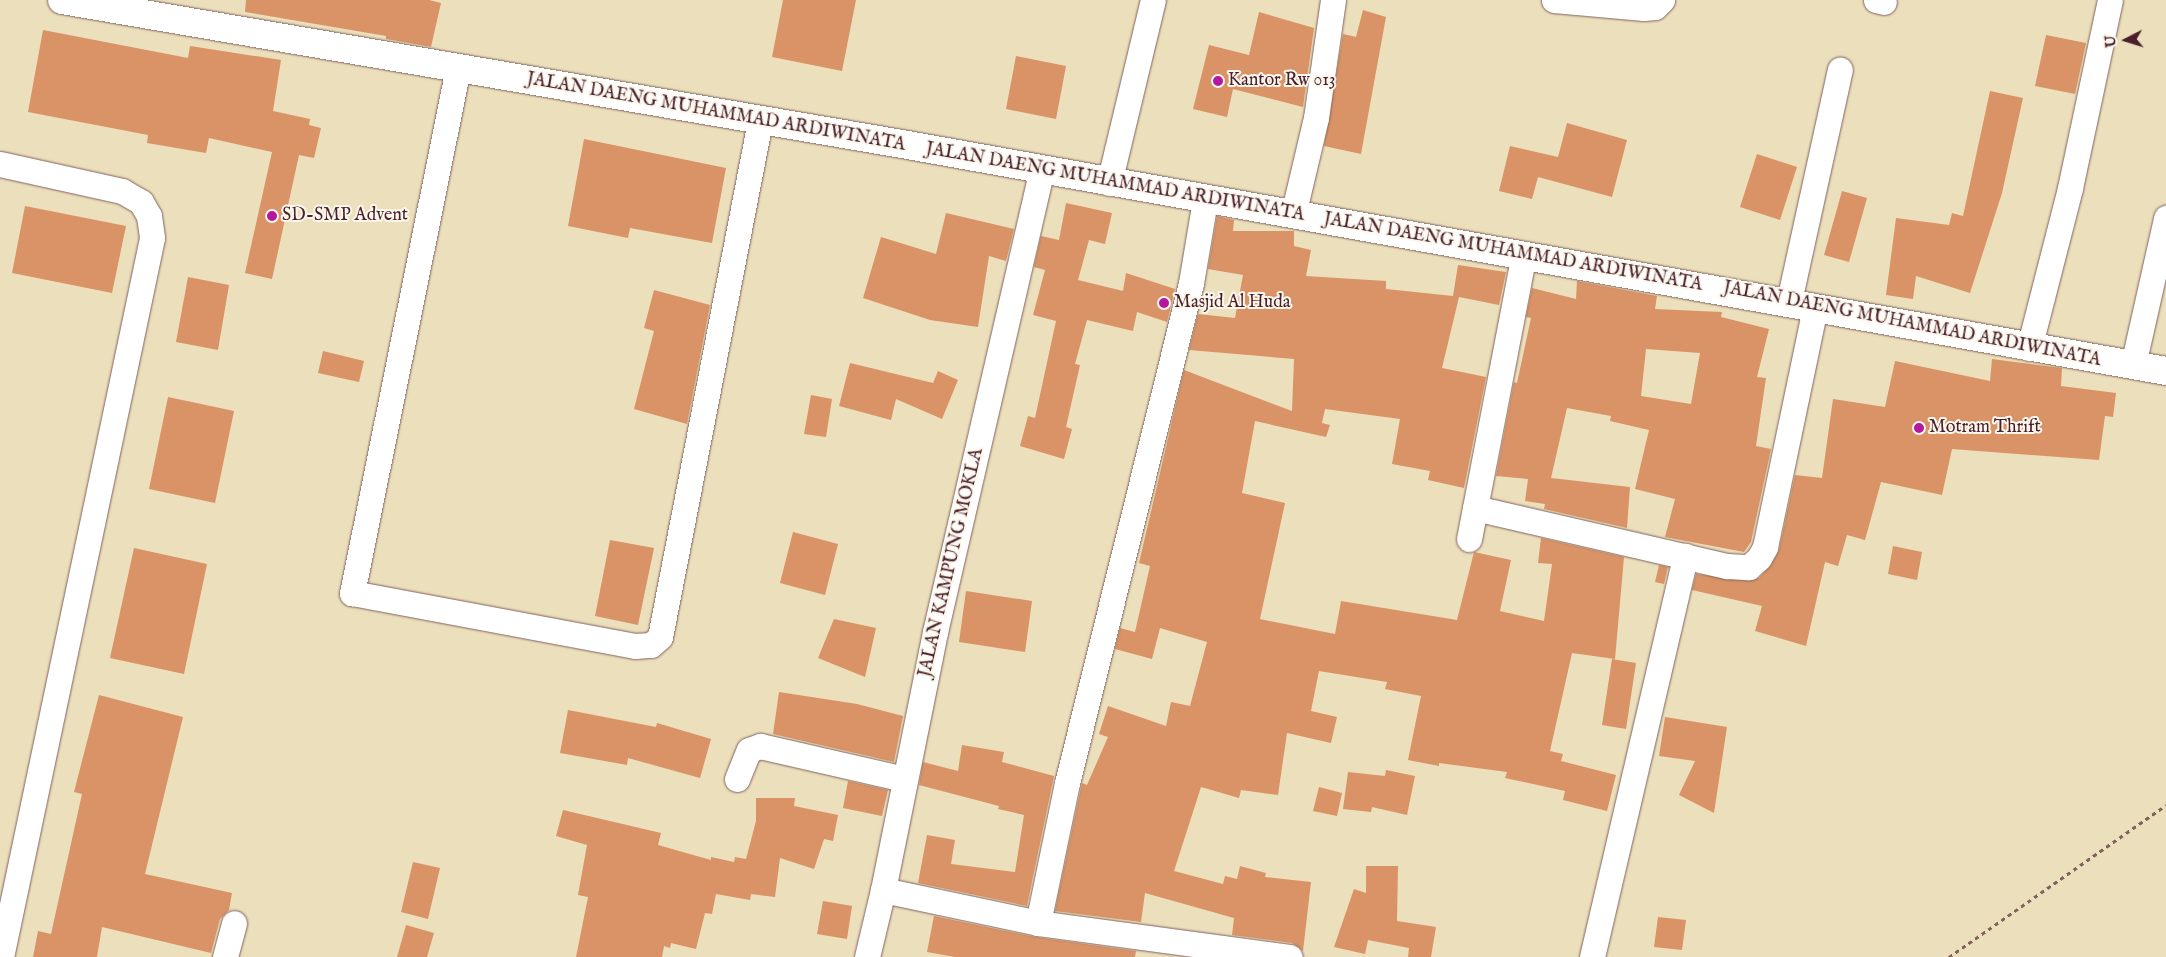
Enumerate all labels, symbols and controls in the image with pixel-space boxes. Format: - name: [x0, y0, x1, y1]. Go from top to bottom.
- north arrow: [2101, 15, 2151, 65]
- text: U: [2102, 35, 2121, 48]
- street label: JALAN DAENG MUHAMMAD ARDIWINATA: [525, 69, 907, 157]
- place label: Kantor Rw 013: [1228, 70, 1336, 92]
- marker: Kantor Rw 013: [1212, 75, 1224, 87]
- street label: JALAN DAENG MUHAMMAD ARDIWINATA: [924, 139, 1306, 227]
- place label: SD-SMP Advent: [282, 205, 408, 227]
- street label: JALAN DAENG MUHAMMAD ARDIWINATA: [1322, 209, 1704, 297]
- marker: SD-SMP Advent: [266, 210, 278, 222]
- street label: JALAN DAENG MUHAMMAD ARDIWINATA: [1721, 278, 2103, 372]
- place label: Masjid Al Huda: [1174, 292, 1291, 314]
- marker: Masjid Al Huda: [1158, 297, 1170, 309]
- place label: Motram Thrift: [1929, 417, 2041, 439]
- marker: Motram Thrift: [1913, 422, 1925, 434]
- street label: JALAN KAMPUNG MOKLA: [915, 446, 989, 680]

